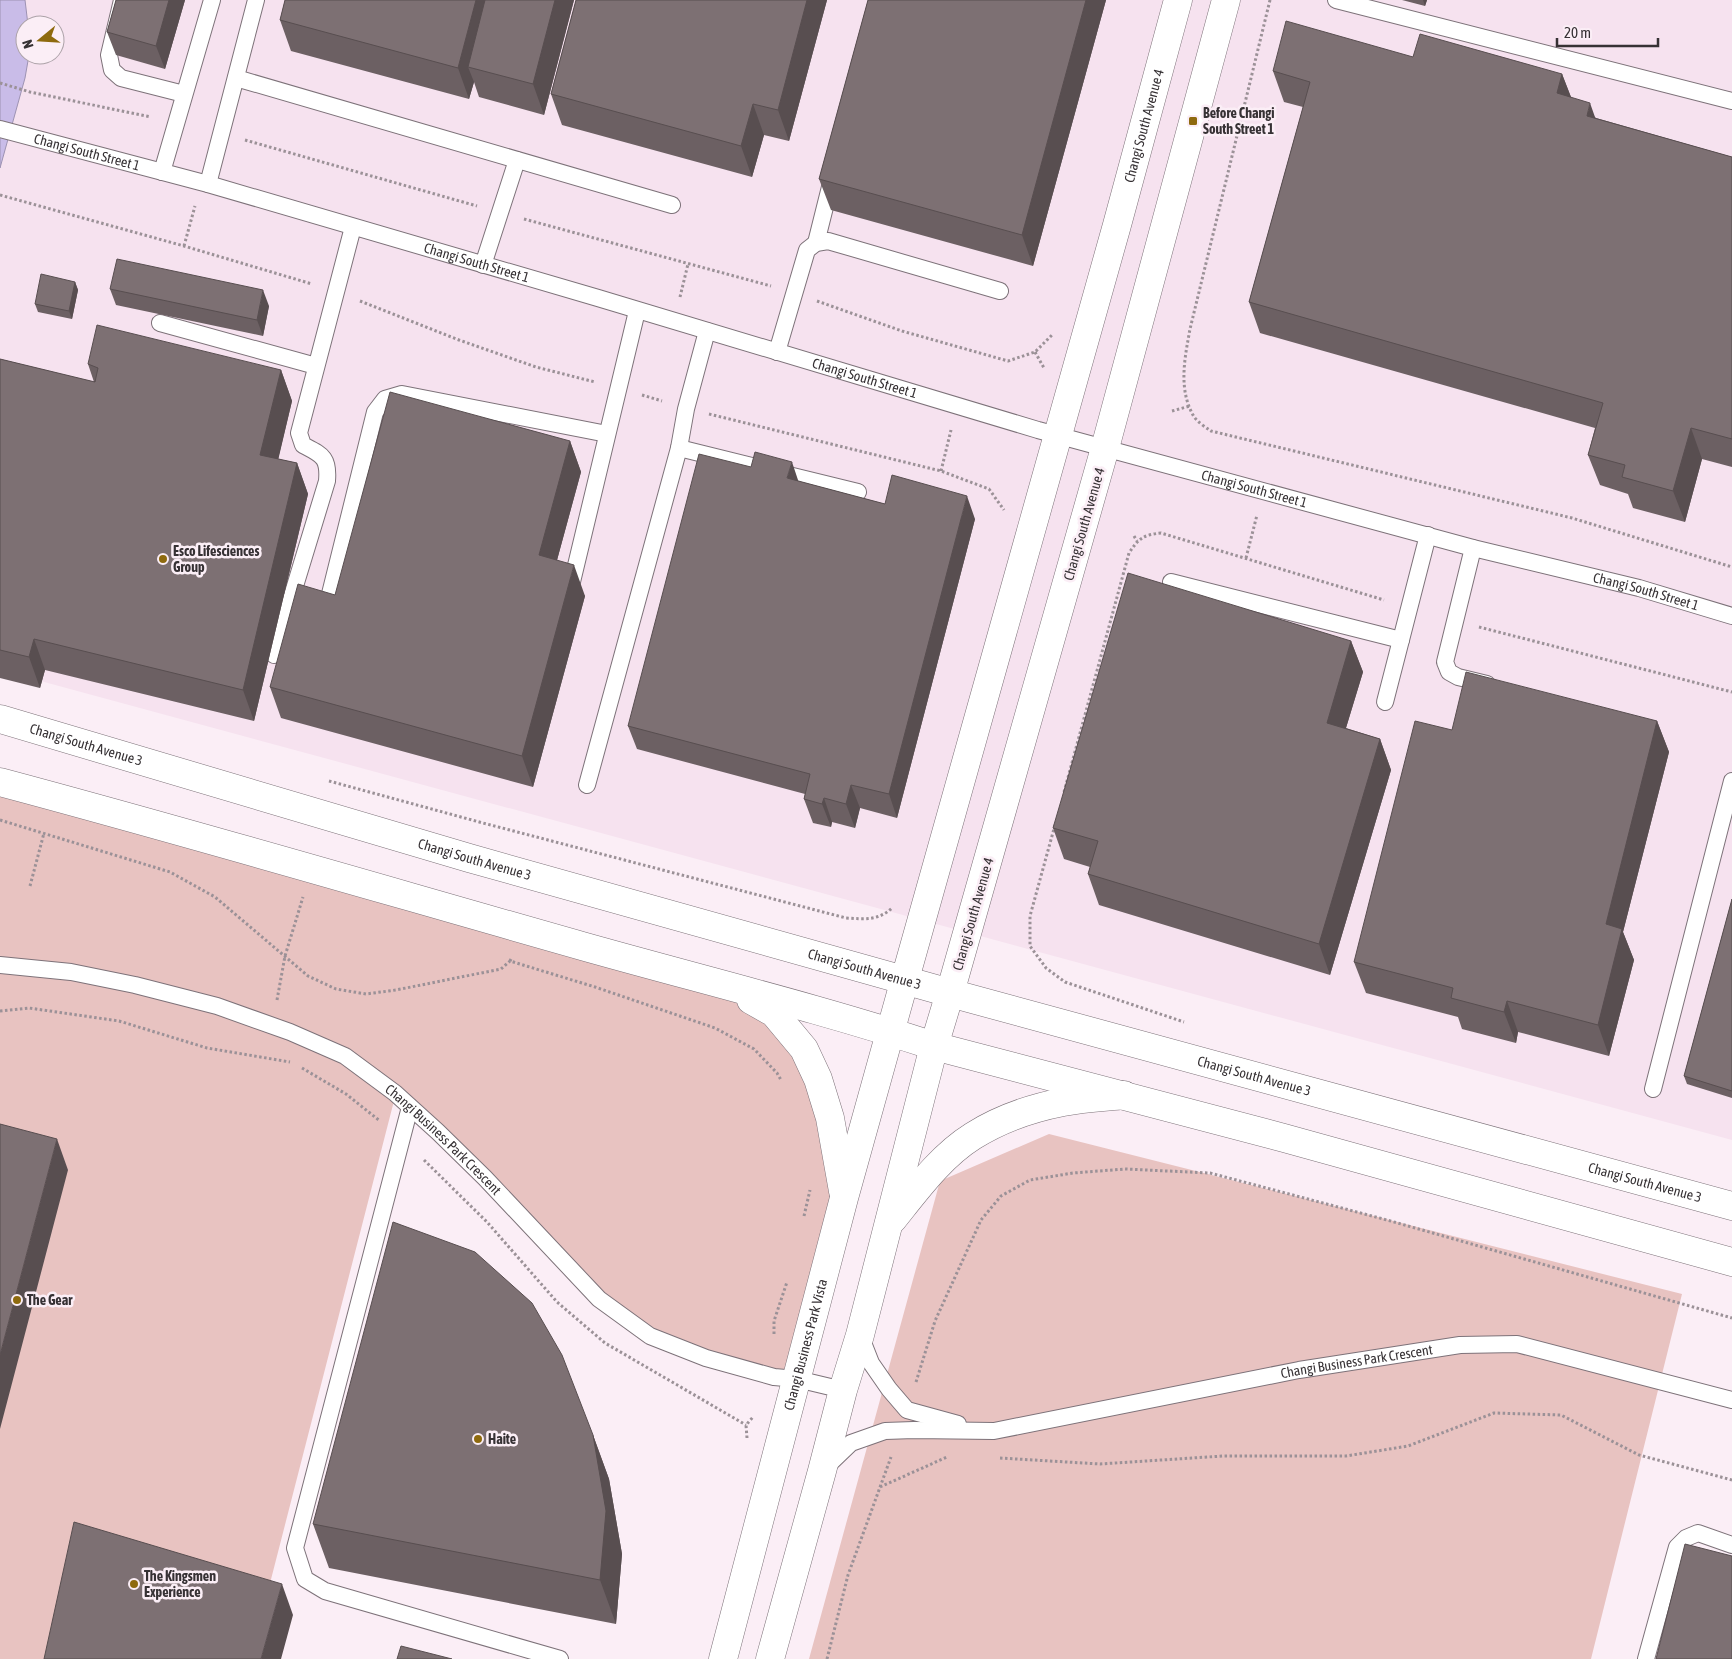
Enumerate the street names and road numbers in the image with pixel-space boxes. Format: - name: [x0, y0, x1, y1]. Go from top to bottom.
- street label: Changi South Avenue 4: [1121, 67, 1167, 184]
- street label: Changi South Street 1: [32, 130, 142, 174]
- street label: Changi South Street 1: [422, 240, 531, 285]
- street label: Changi South Street 1: [810, 355, 919, 401]
- street label: Changi South Avenue 4: [1060, 465, 1108, 582]
- street label: Changi South Street 1: [1200, 467, 1309, 511]
- street label: Changi South Street 1: [1592, 569, 1701, 614]
- street label: Changi South Avenue 3: [28, 720, 145, 769]
- street label: Changi South Avenue 3: [416, 835, 533, 883]
- street label: Changi South Avenue 4: [949, 855, 997, 972]
- street label: Changi South Avenue 3: [806, 946, 923, 993]
- street label: Changi South Avenue 3: [1196, 1053, 1313, 1099]
- street label: Changi Business Park Crescent: [382, 1081, 505, 1198]
- street label: Changi South Avenue 3: [1586, 1159, 1704, 1205]
- street label: Changi Business Park Vista: [781, 1277, 830, 1412]
- street label: Changi Business Park Crescent: [1279, 1341, 1434, 1381]

